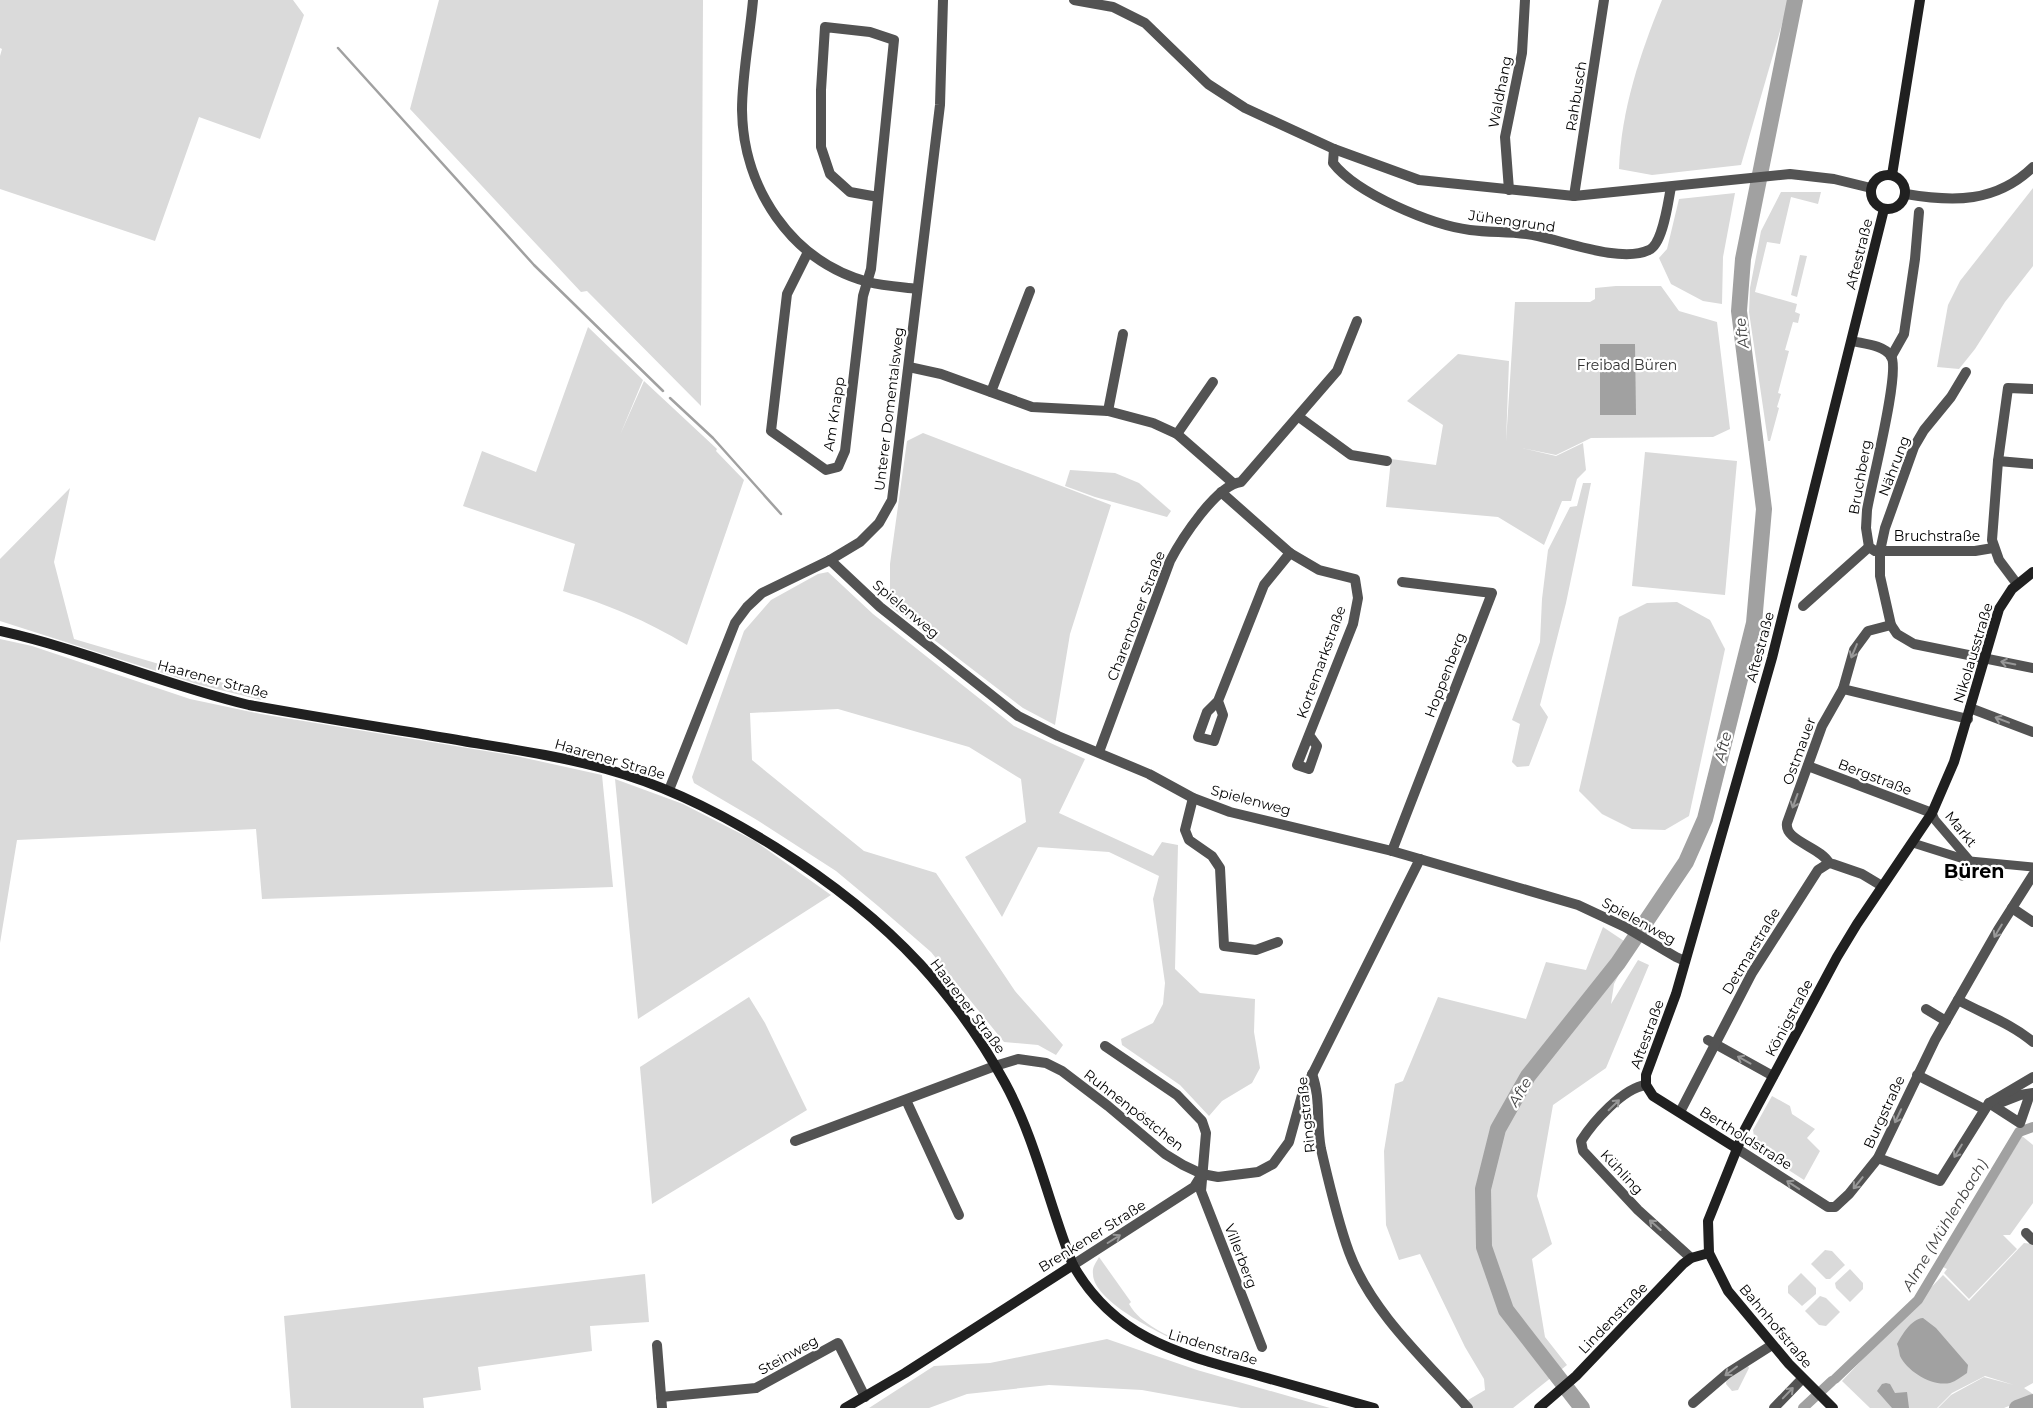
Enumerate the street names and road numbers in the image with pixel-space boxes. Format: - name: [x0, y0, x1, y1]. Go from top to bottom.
- street label: Waldhang: [1484, 54, 1516, 130]
- street label: Rahbusch: [1562, 60, 1590, 132]
- street label: Jühengrund: [1466, 206, 1557, 236]
- street label: Aftestraße: [1842, 217, 1876, 291]
- street label: Unterer Domentalsweg: [870, 326, 908, 492]
- street label: Am Knapp: [819, 376, 849, 452]
- street label: Nährung: [1874, 433, 1914, 499]
- street label: Bruchberg: [1845, 438, 1875, 516]
- street label: Bruchstraße: [1894, 527, 1980, 545]
- street label: Charentoner Straße: [1103, 548, 1169, 684]
- street label: Spielenweg: [869, 576, 943, 642]
- street label: Nikolausstraße: [1949, 601, 1997, 705]
- street label: Kortemarkstraße: [1292, 603, 1350, 721]
- street label: Aftestraße: [1742, 610, 1778, 684]
- street label: Hoppenberg: [1420, 630, 1470, 720]
- street label: Haarener Straße: [155, 656, 271, 702]
- street label: Ostmauer: [1778, 714, 1820, 787]
- street label: Haarener Straße: [553, 735, 667, 783]
- street label: Bergstraße: [1836, 755, 1914, 799]
- street label: Spielenweg: [1209, 781, 1293, 819]
- street label: Markt: [1941, 807, 1981, 851]
- street label: Spielenweg: [1599, 893, 1679, 949]
- street label: Detmarstraße: [1718, 904, 1784, 998]
- street label: Haarener Straße: [926, 955, 1010, 1057]
- street label: Königstraße: [1761, 976, 1817, 1060]
- street label: Aftestraße: [1626, 997, 1668, 1071]
- street label: Ruhnenpöstchen: [1080, 1065, 1188, 1155]
- street label: Burgstraße: [1859, 1073, 1909, 1151]
- street label: Ringstraße: [1293, 1076, 1319, 1154]
- street label: Bertholdstraße: [1696, 1102, 1796, 1174]
- street label: Kühling: [1597, 1146, 1647, 1198]
- street label: Brenkener Straße: [1035, 1196, 1149, 1276]
- street label: Villerberg: [1220, 1221, 1262, 1291]
- street label: Lindenstraße: [1574, 1278, 1652, 1358]
- street label: Bahnhofstraße: [1736, 1280, 1816, 1372]
- street label: Lindenstraße: [1166, 1325, 1260, 1369]
- street label: Steinweg: [755, 1331, 821, 1379]

